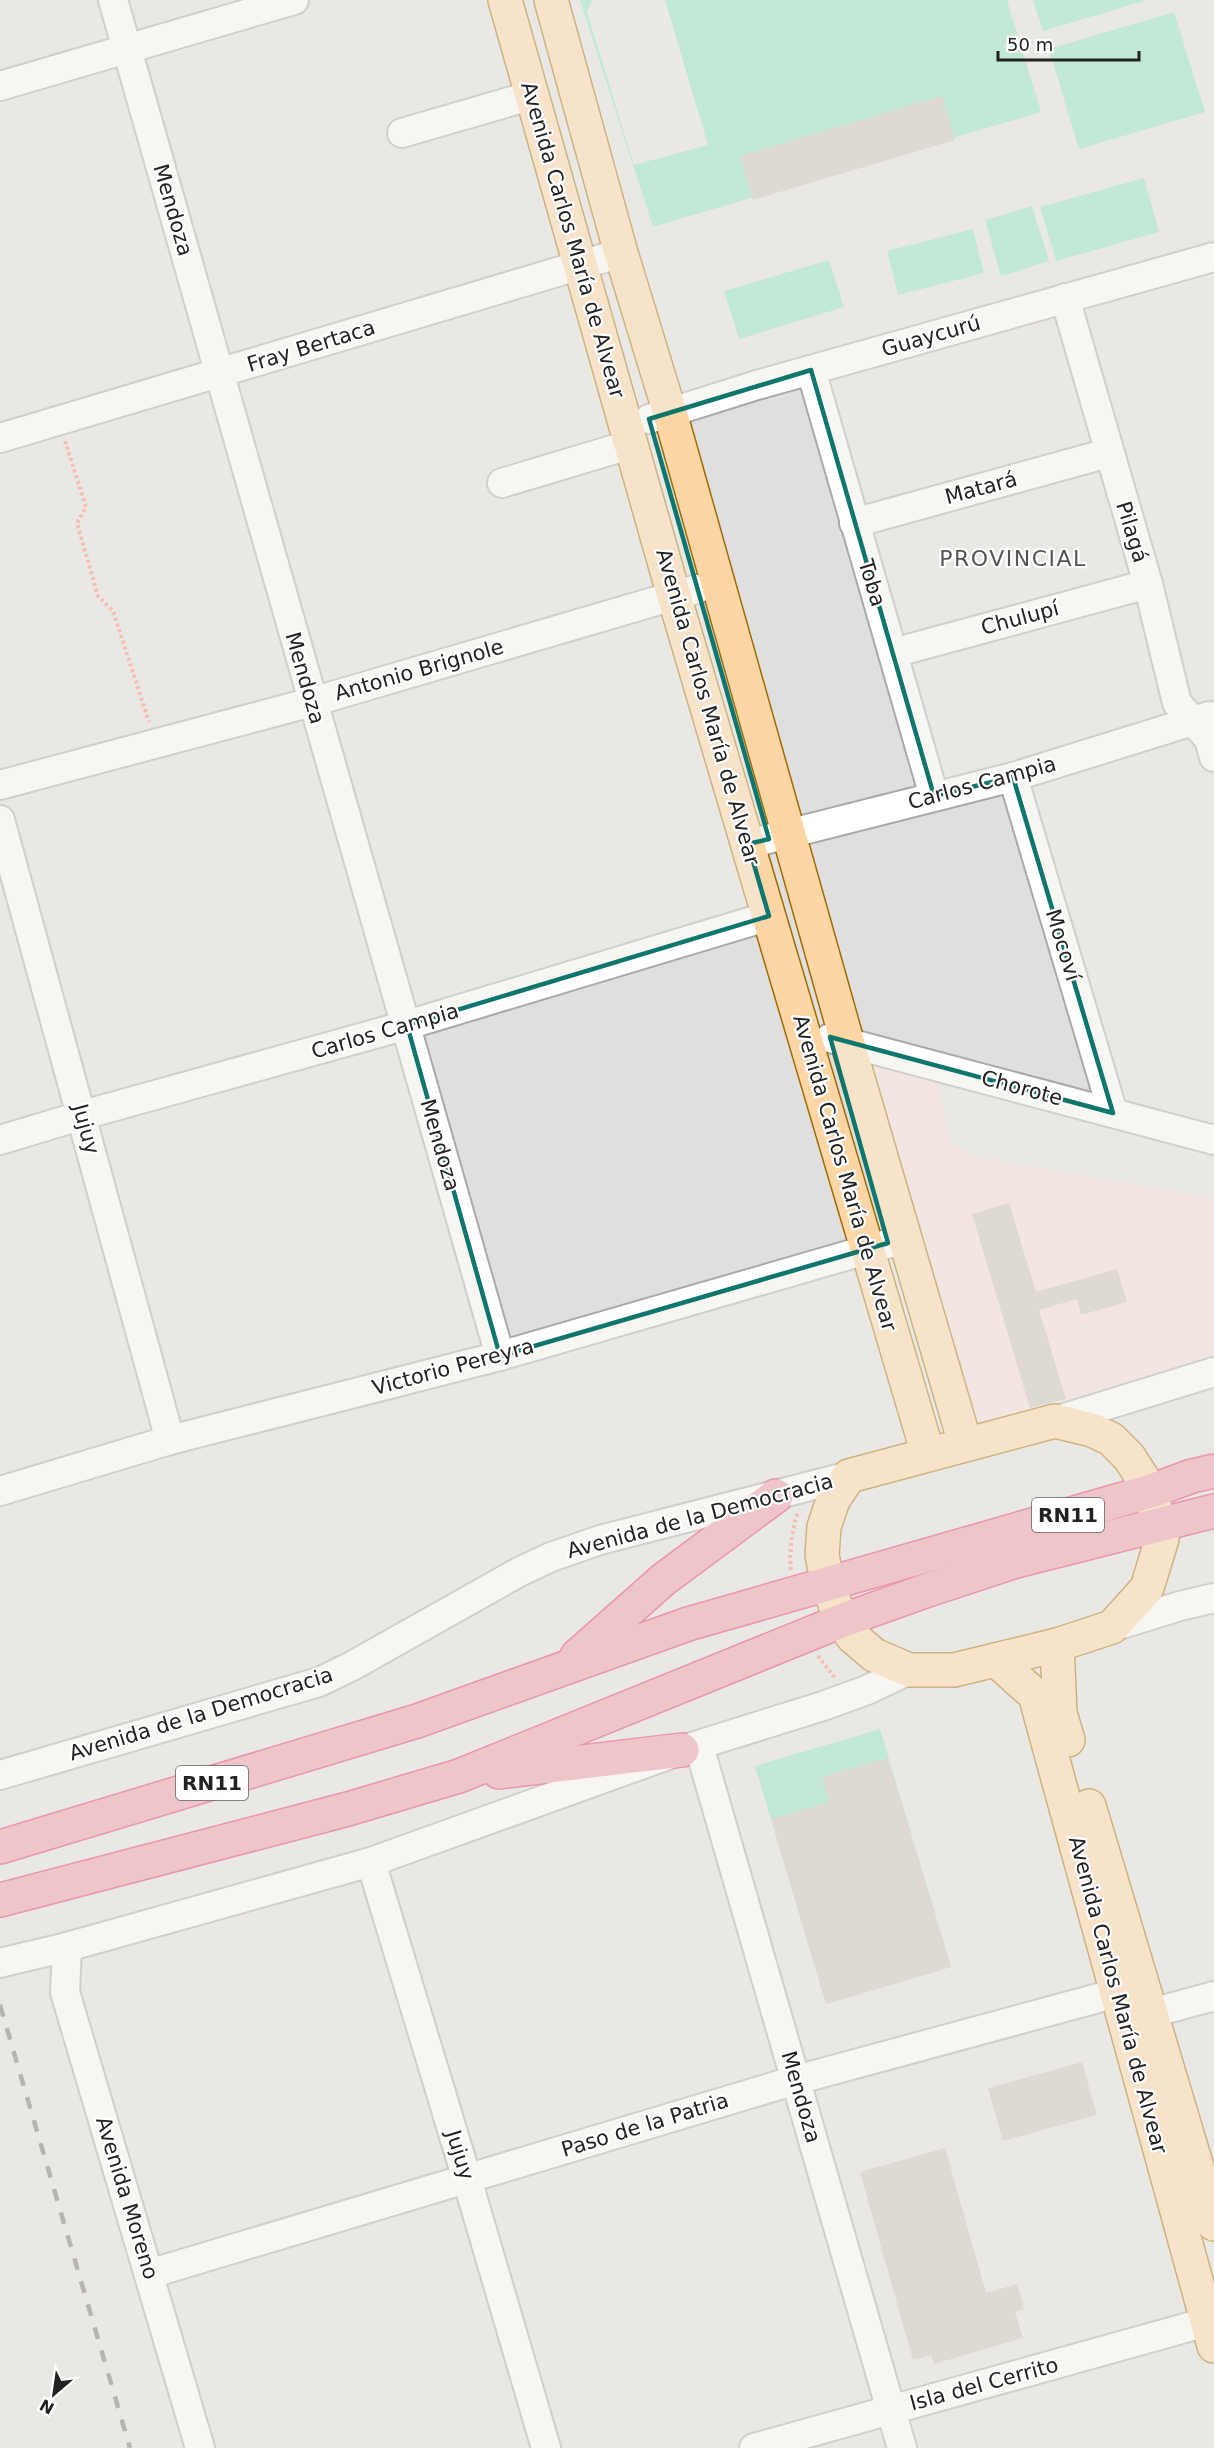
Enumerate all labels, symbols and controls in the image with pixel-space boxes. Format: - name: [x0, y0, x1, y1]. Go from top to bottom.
- scale bar: [998, 24, 1139, 62]
- text: 50 m: [1007, 34, 1053, 55]
- street label: Avenida Carlos María de Alvear: [516, 79, 630, 401]
- street label: Mendoza: [148, 161, 198, 259]
- street label: Guaycurú: [879, 310, 983, 362]
- street label: Fray Bertaca: [244, 315, 378, 377]
- street label: Matará: [942, 467, 1020, 509]
- street label: Pilagá: [1111, 498, 1153, 566]
- street label: Avenida Carlos María de Alvear: [651, 546, 765, 868]
- district label: PROVINCIAL: [939, 546, 1087, 571]
- street label: Toba: [853, 555, 891, 610]
- street label: Chulupí: [978, 596, 1063, 640]
- street label: Mendoza: [280, 629, 330, 727]
- street label: Antonio Brignole: [332, 634, 506, 706]
- street label: Carlos Campia: [905, 752, 1059, 814]
- street label: Mocoví: [1041, 906, 1086, 985]
- street label: Carlos Campia: [308, 998, 462, 1064]
- street label: Avenida Carlos María de Alvear: [788, 1012, 902, 1334]
- street label: Chorote: [979, 1066, 1065, 1110]
- street label: Mendoza: [415, 1096, 465, 1194]
- street label: Jujuy: [67, 1099, 104, 1157]
- street label: Victorio Pereyra: [370, 1334, 536, 1400]
- street label: Avenida de la Democracia: [564, 1469, 836, 1563]
- road number: RN11: [1032, 1498, 1104, 1532]
- street label: Avenida de la Democracia: [66, 1662, 336, 1766]
- road number: RN11: [176, 1766, 248, 1800]
- street label: Avenida Carlos María de Alvear: [1064, 1834, 1172, 2157]
- street label: Mendoza: [776, 2048, 826, 2146]
- street label: Paso de la Patria: [559, 2088, 731, 2162]
- street label: Avenida Moreno: [91, 2114, 163, 2282]
- street label: Jujuy: [440, 2125, 479, 2183]
- street label: Isla del Cerrito: [907, 2353, 1061, 2415]
- north arrow: [24, 2364, 84, 2424]
- text: N: [37, 2395, 57, 2418]

